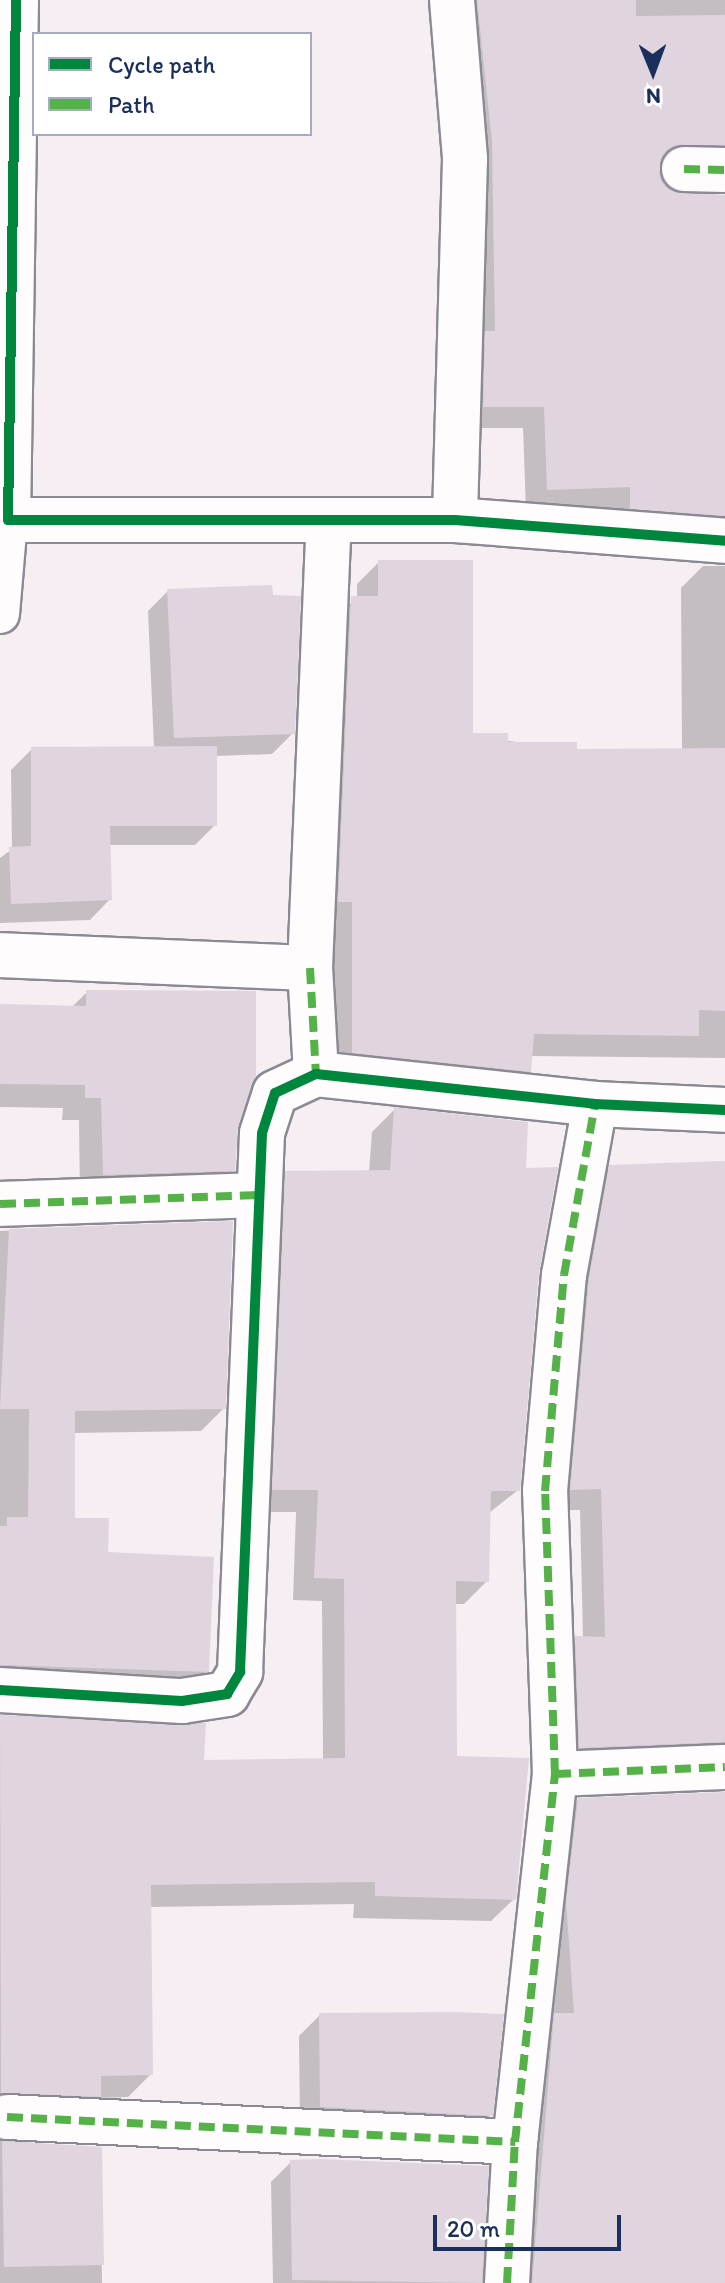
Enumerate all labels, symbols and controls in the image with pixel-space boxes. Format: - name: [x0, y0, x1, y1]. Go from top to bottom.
- legend: [32, 32, 312, 136]
- north arrow: [613, 32, 693, 112]
- text: Cycle path: [108, 50, 215, 79]
- text: N: [646, 83, 661, 110]
- text: Path: [108, 90, 155, 119]
- scale bar: [437, 2199, 625, 2249]
- text: 20 m: [447, 2214, 500, 2243]

